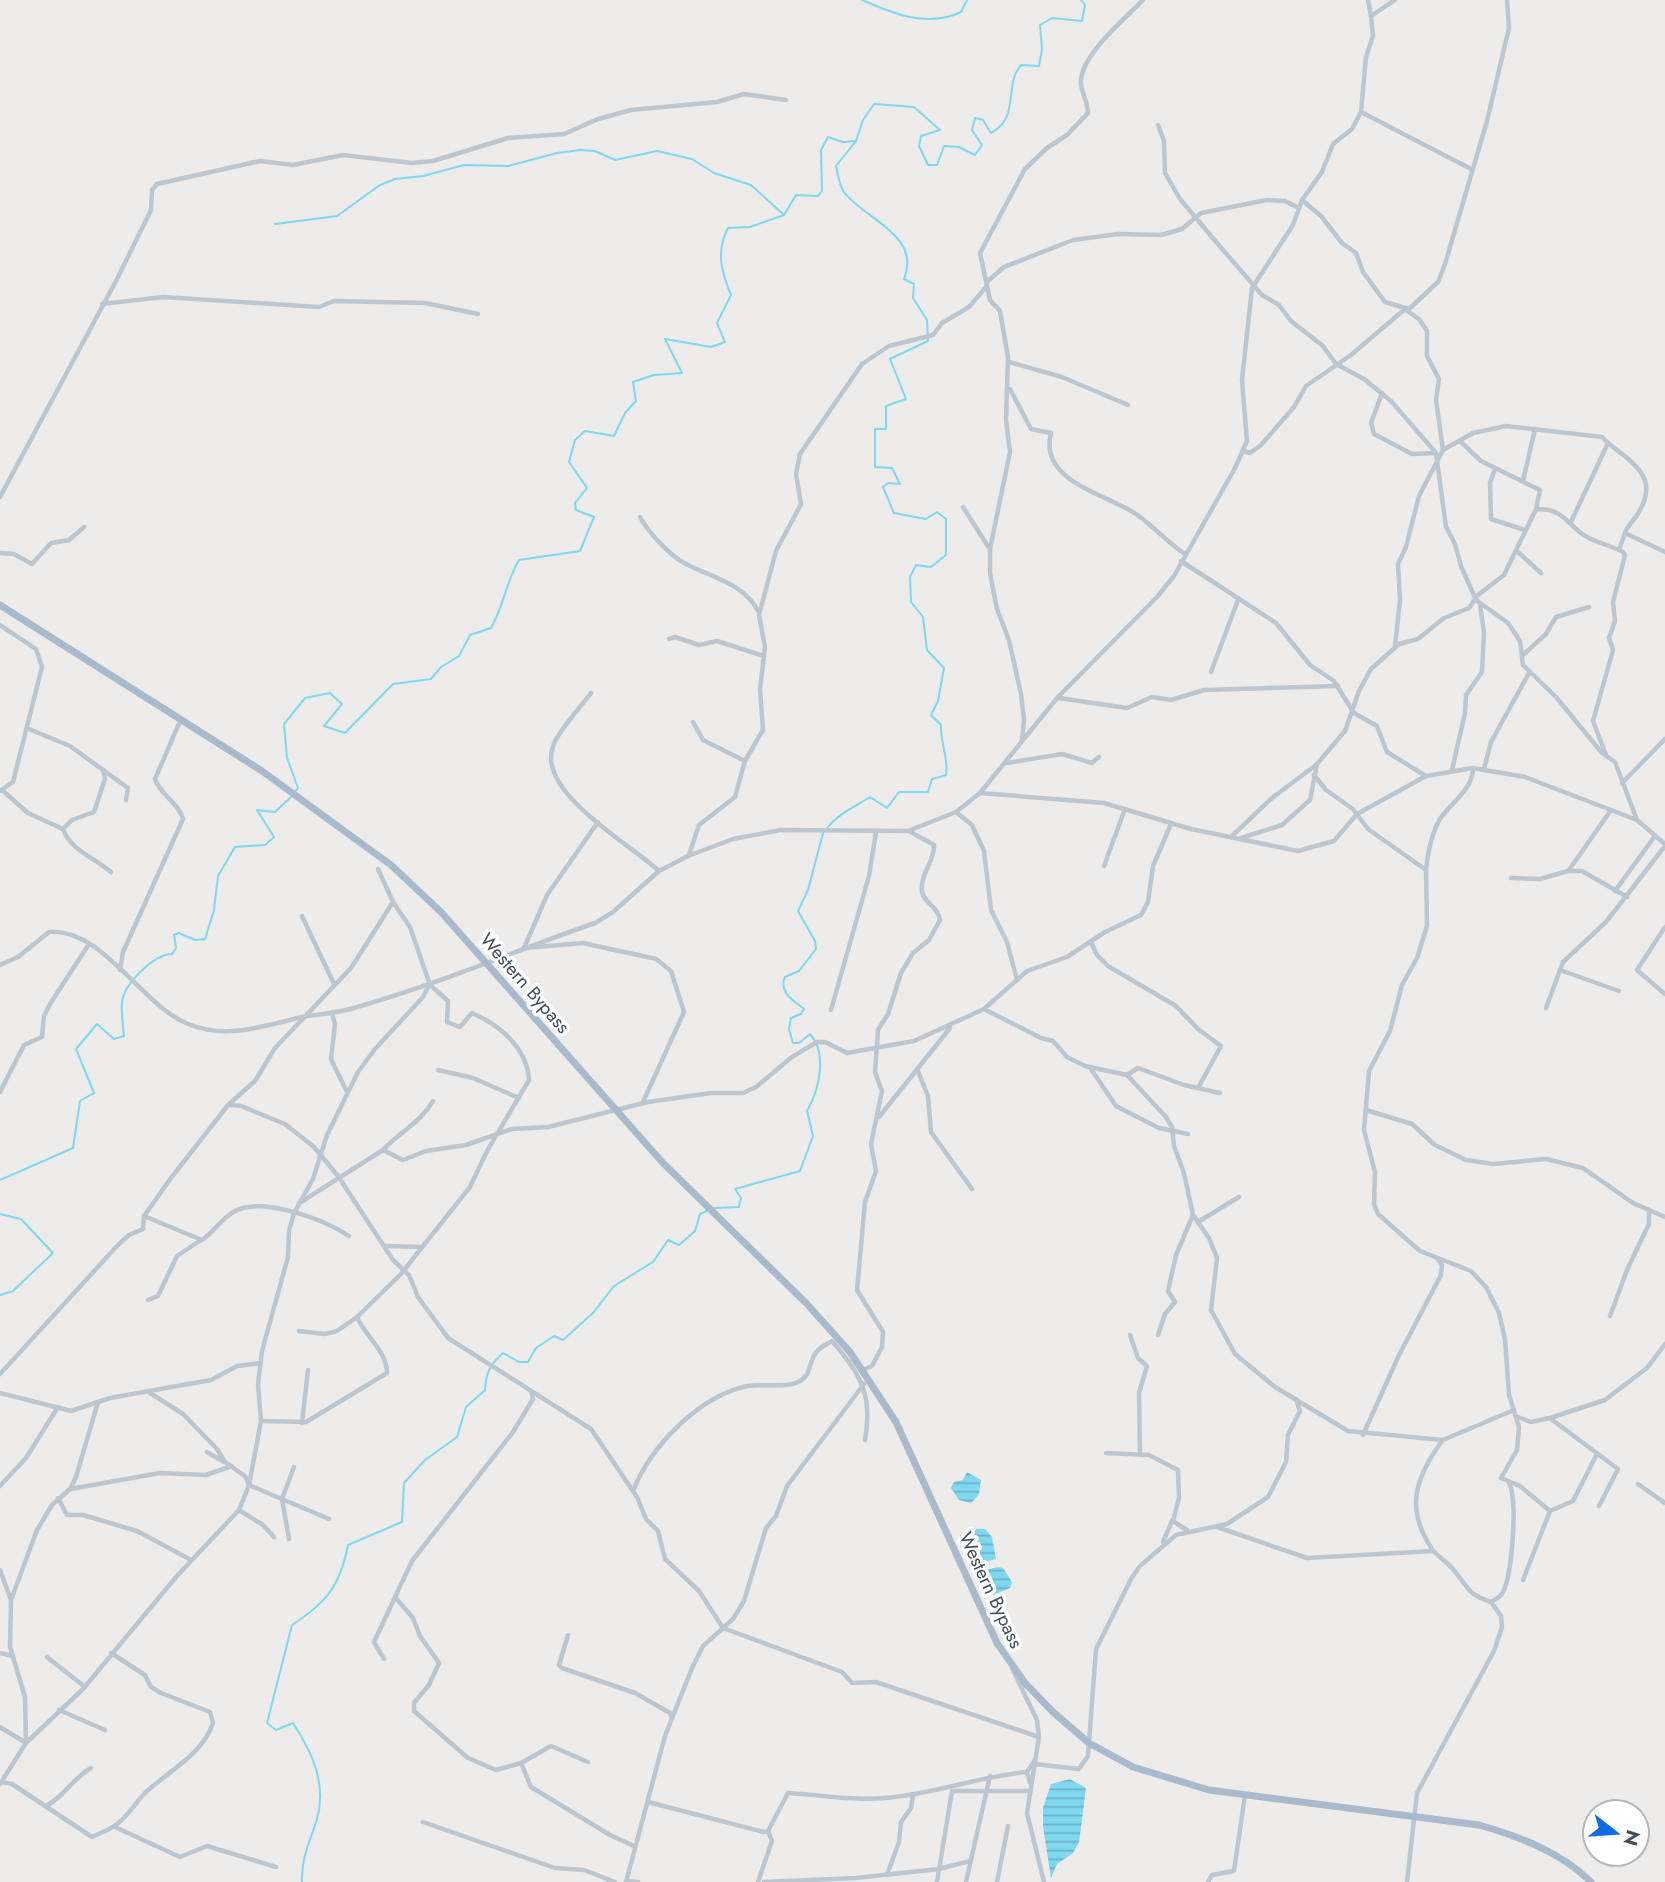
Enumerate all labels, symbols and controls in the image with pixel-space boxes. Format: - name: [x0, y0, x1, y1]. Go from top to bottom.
- street label: Western Bypass: [474, 927, 577, 1039]
- street label: Western Bypass: [952, 1527, 1030, 1653]
- north arrow: [1581, 1798, 1651, 1868]
- text: N: [1617, 1827, 1647, 1849]

